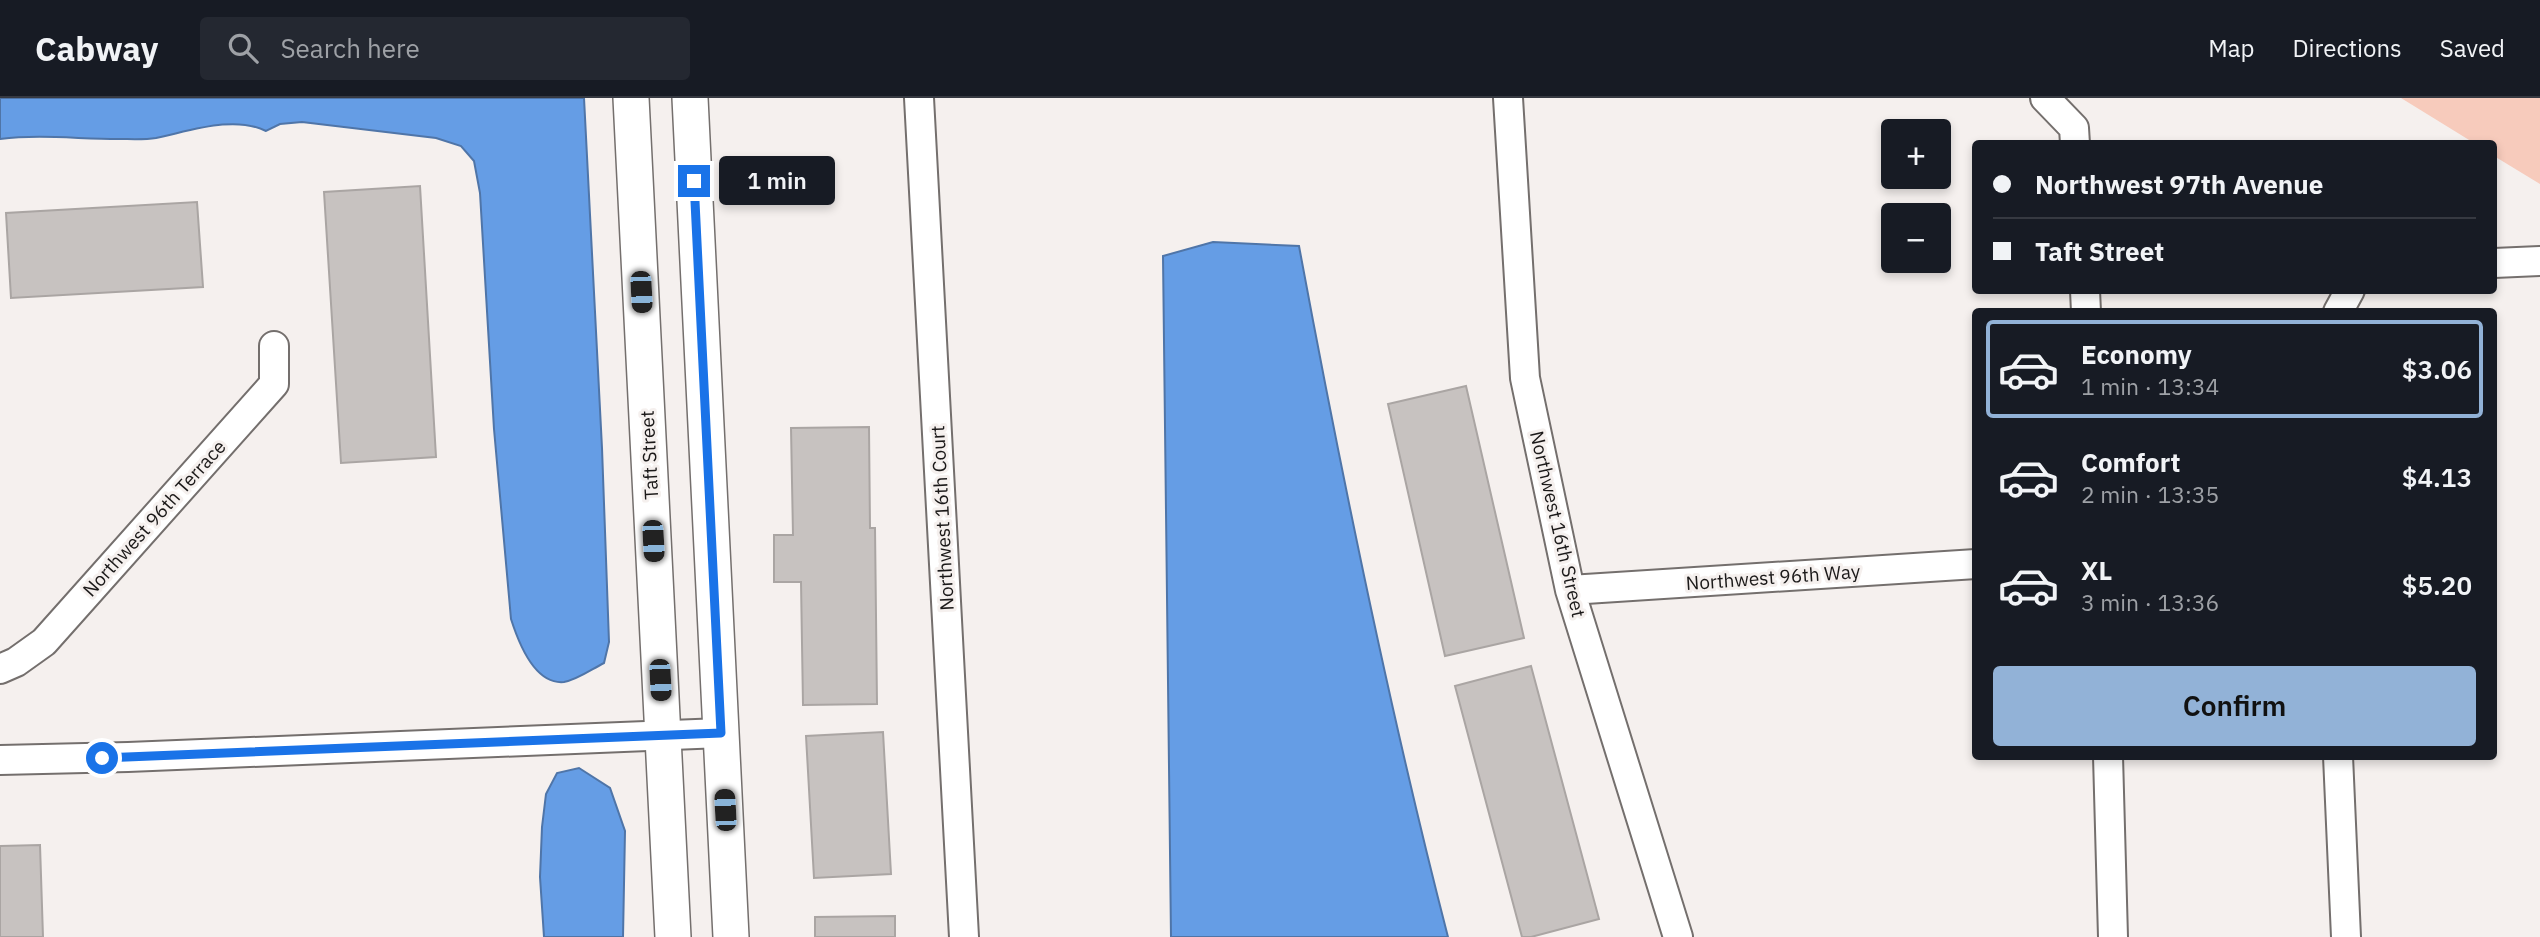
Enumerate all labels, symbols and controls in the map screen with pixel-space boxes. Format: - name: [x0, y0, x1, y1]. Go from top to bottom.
- search box: [200, 17, 690, 80]
- text: Cabway: [35, 27, 158, 70]
- icon: search: [224, 29, 262, 67]
- text: Search here: [280, 31, 420, 65]
- text: Map: [2208, 32, 2254, 64]
- text: Directions: [2292, 32, 2402, 64]
- text: Saved: [2440, 32, 2505, 64]
- map controls: [1881, 119, 1951, 273]
- button: +: [1881, 119, 1951, 189]
- callout: 1 min: [718, 156, 834, 206]
- route end: [678, 165, 710, 197]
- text: 1 min: [747, 165, 807, 195]
- text: Northwest 97th Avenue: [2035, 167, 2323, 201]
- button: −: [1881, 203, 1951, 273]
- text: Taft Street: [2035, 234, 2164, 268]
- car: [630, 270, 653, 314]
- text: Economy: [2081, 337, 2192, 371]
- icon: car: [1997, 338, 2060, 401]
- text: $3.06: [2402, 352, 2472, 386]
- text: 1 min · 13:34: [2081, 371, 2219, 401]
- street label: Taft Street: [635, 410, 663, 500]
- street label: Northwest 16th Court: [925, 425, 959, 611]
- street label: Northwest 16th Street: [1525, 428, 1591, 620]
- street label: Northwest 96th Terrace: [77, 435, 231, 601]
- text: Comfort: [2081, 445, 2180, 479]
- icon: car: [1997, 446, 2060, 509]
- text: $4.13: [2402, 460, 2472, 494]
- text: 2 min · 13:35: [2081, 479, 2219, 509]
- car: [642, 519, 665, 563]
- text: XL: [2081, 553, 2112, 587]
- icon: car: [1997, 554, 2060, 617]
- street label: Northwest 96th Way: [1685, 559, 1861, 595]
- text: $5.20: [2402, 568, 2472, 602]
- text: 3 min · 13:36: [2081, 587, 2219, 617]
- car: [649, 658, 672, 702]
- button: Confirm: [1993, 666, 2476, 746]
- route start: [86, 742, 118, 774]
- car: [714, 788, 737, 832]

